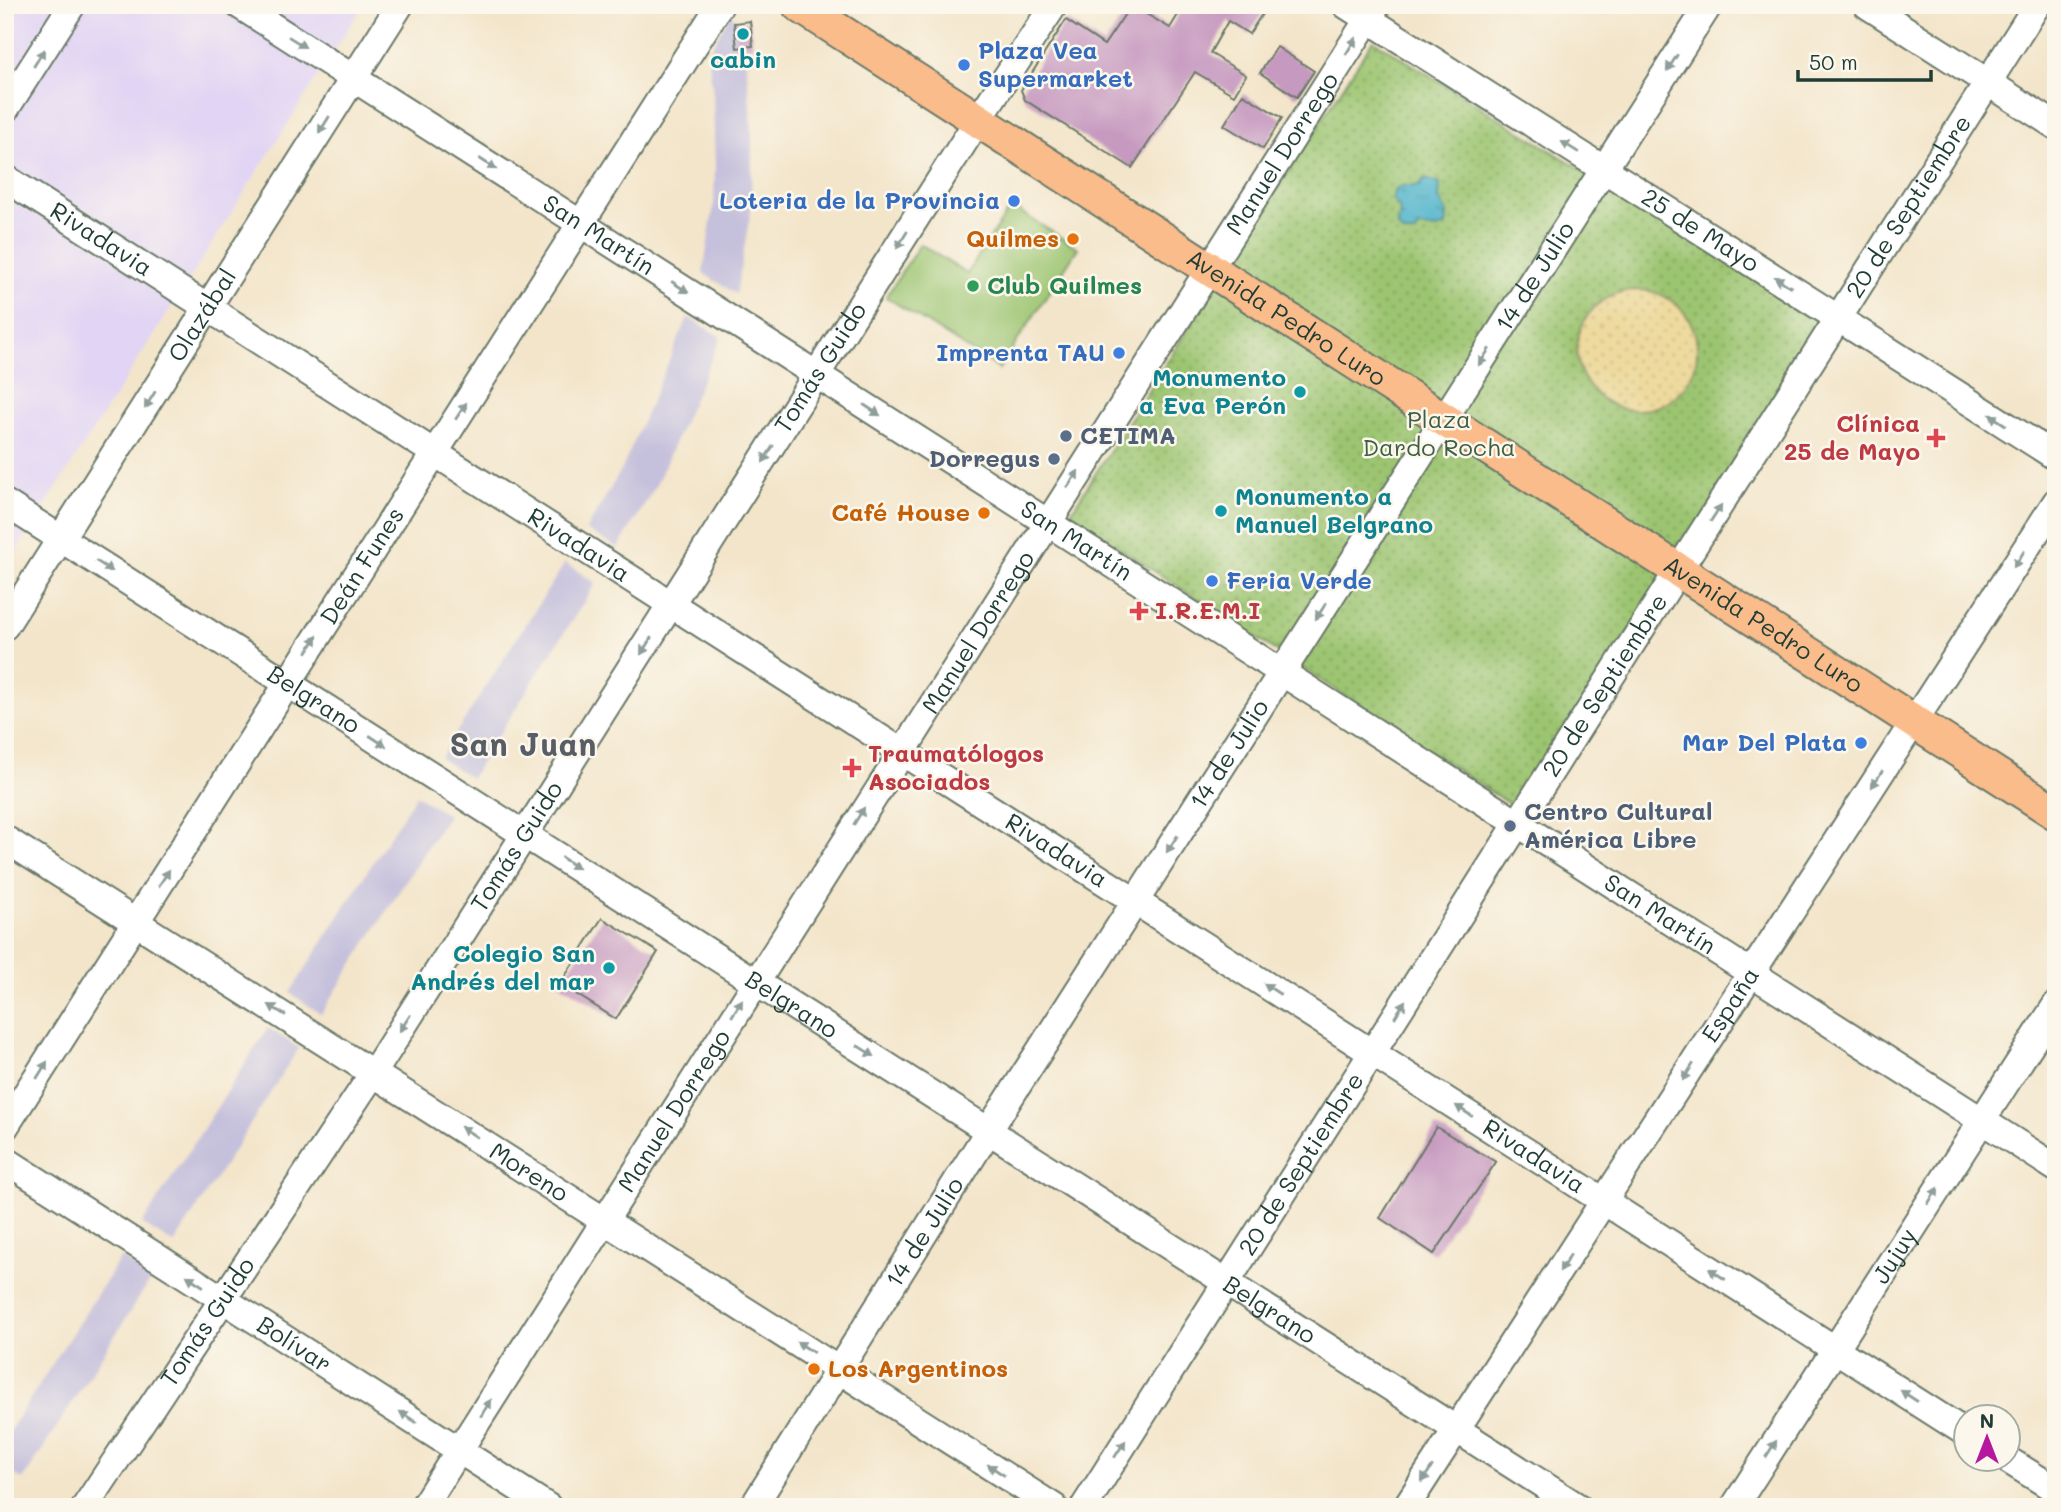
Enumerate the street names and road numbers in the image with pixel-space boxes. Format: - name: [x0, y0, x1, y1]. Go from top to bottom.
- street label: Manuel Dorrego: [1218, 66, 1344, 240]
- street label: 20 de Septiembre: [1838, 108, 1977, 303]
- street label: 25 de Mayo: [1636, 180, 1766, 278]
- street label: San Martín: [538, 187, 661, 281]
- street label: Rivadavia: [45, 194, 159, 282]
- street label: 14 de Julio: [1487, 215, 1580, 336]
- street label: Avenida Pedro Luro: [1181, 241, 1392, 392]
- street label: Olazábal: [160, 262, 242, 367]
- street label: Tomás Guido: [766, 296, 872, 438]
- street label: San Martín: [1015, 492, 1139, 587]
- street label: Rivadavia: [522, 500, 636, 588]
- street label: Deán Funes: [312, 501, 410, 630]
- street label: Manuel Dorrego: [914, 544, 1040, 719]
- street label: Avenida Pedro Luro: [1658, 548, 1869, 699]
- street label: 20 de Septiembre: [1534, 587, 1674, 782]
- street label: Belgrano: [262, 658, 367, 740]
- street label: 14 de Julio: [1182, 693, 1275, 814]
- street label: Tomás Guido: [463, 775, 569, 917]
- street label: Rivadavia: [1000, 805, 1114, 894]
- street label: San Martín: [1599, 866, 1723, 960]
- street label: España: [1694, 961, 1765, 1048]
- street label: Belgrano: [740, 963, 845, 1045]
- street label: Manuel Dorrego: [610, 1023, 736, 1198]
- street label: 20 de Septiembre: [1231, 1066, 1370, 1261]
- street label: Rivadavia: [1478, 1111, 1592, 1199]
- street label: Moreno: [484, 1135, 575, 1208]
- street label: 14 de Julio: [878, 1171, 970, 1292]
- street label: Jujuy: [1864, 1222, 1923, 1289]
- street label: Tomás Guido: [153, 1251, 261, 1392]
- street label: Belgrano: [1218, 1268, 1322, 1350]
- street label: Bolívar: [252, 1308, 338, 1379]

